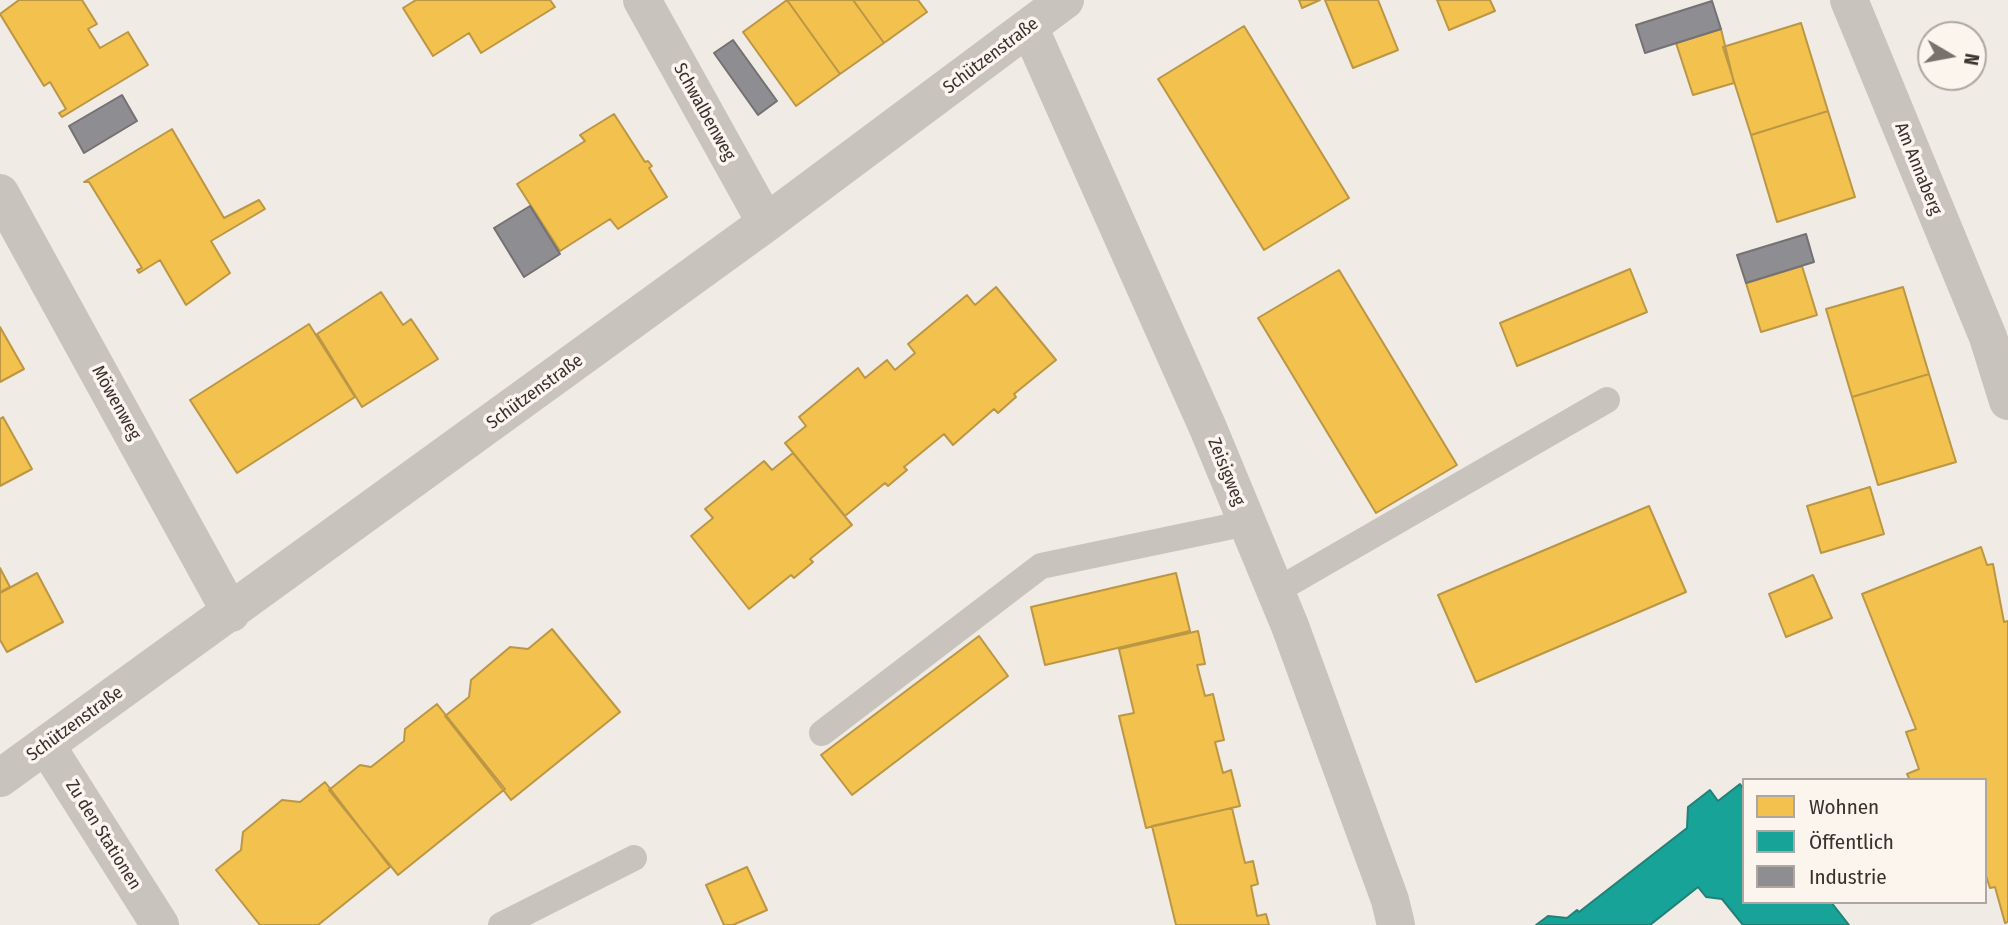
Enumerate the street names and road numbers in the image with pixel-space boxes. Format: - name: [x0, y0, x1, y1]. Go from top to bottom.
- street label: Schützenstraße: [939, 13, 1043, 99]
- street label: Schwalbenweg: [668, 59, 740, 165]
- street label: Am Annaberg: [1890, 120, 1946, 218]
- street label: Schützenstraße: [483, 350, 587, 434]
- street label: Möwenweg: [87, 362, 145, 444]
- street label: Zeisigweg: [1203, 435, 1249, 509]
- street label: Schützenstraße: [23, 682, 127, 766]
- street label: Zu den Stationen: [61, 776, 145, 894]

